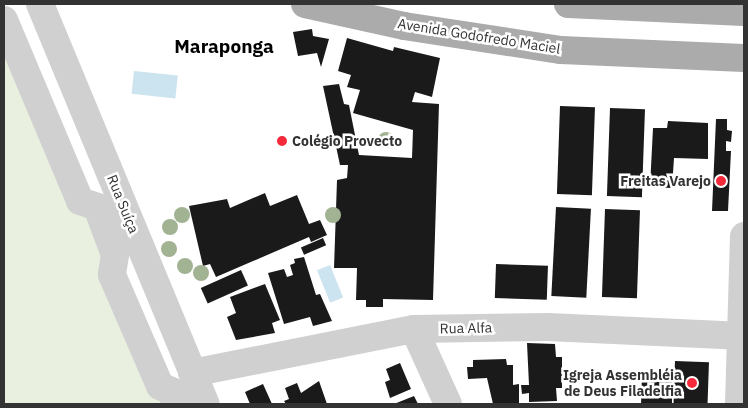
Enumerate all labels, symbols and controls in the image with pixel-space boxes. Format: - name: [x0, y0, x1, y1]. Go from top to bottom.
- street label: Avenida Godofredo Maciel: [397, 15, 561, 57]
- district label: Maraponga: [174, 36, 274, 58]
- place label: Colégio Provecto: [292, 133, 402, 149]
- marker: Colégio Provecto: [276, 135, 288, 147]
- street label: Rua Suíça: [104, 172, 142, 236]
- place label: Freitas Varejo: [620, 173, 711, 189]
- marker: Freitas Varejo: [715, 175, 727, 187]
- street label: Rua Alfa: [440, 319, 492, 337]
- place label: Igreja Assembléia de Deus Filadelfia: [563, 367, 682, 400]
- marker: Igreja Assembléia de Deus Filadelfia: [686, 377, 698, 389]

